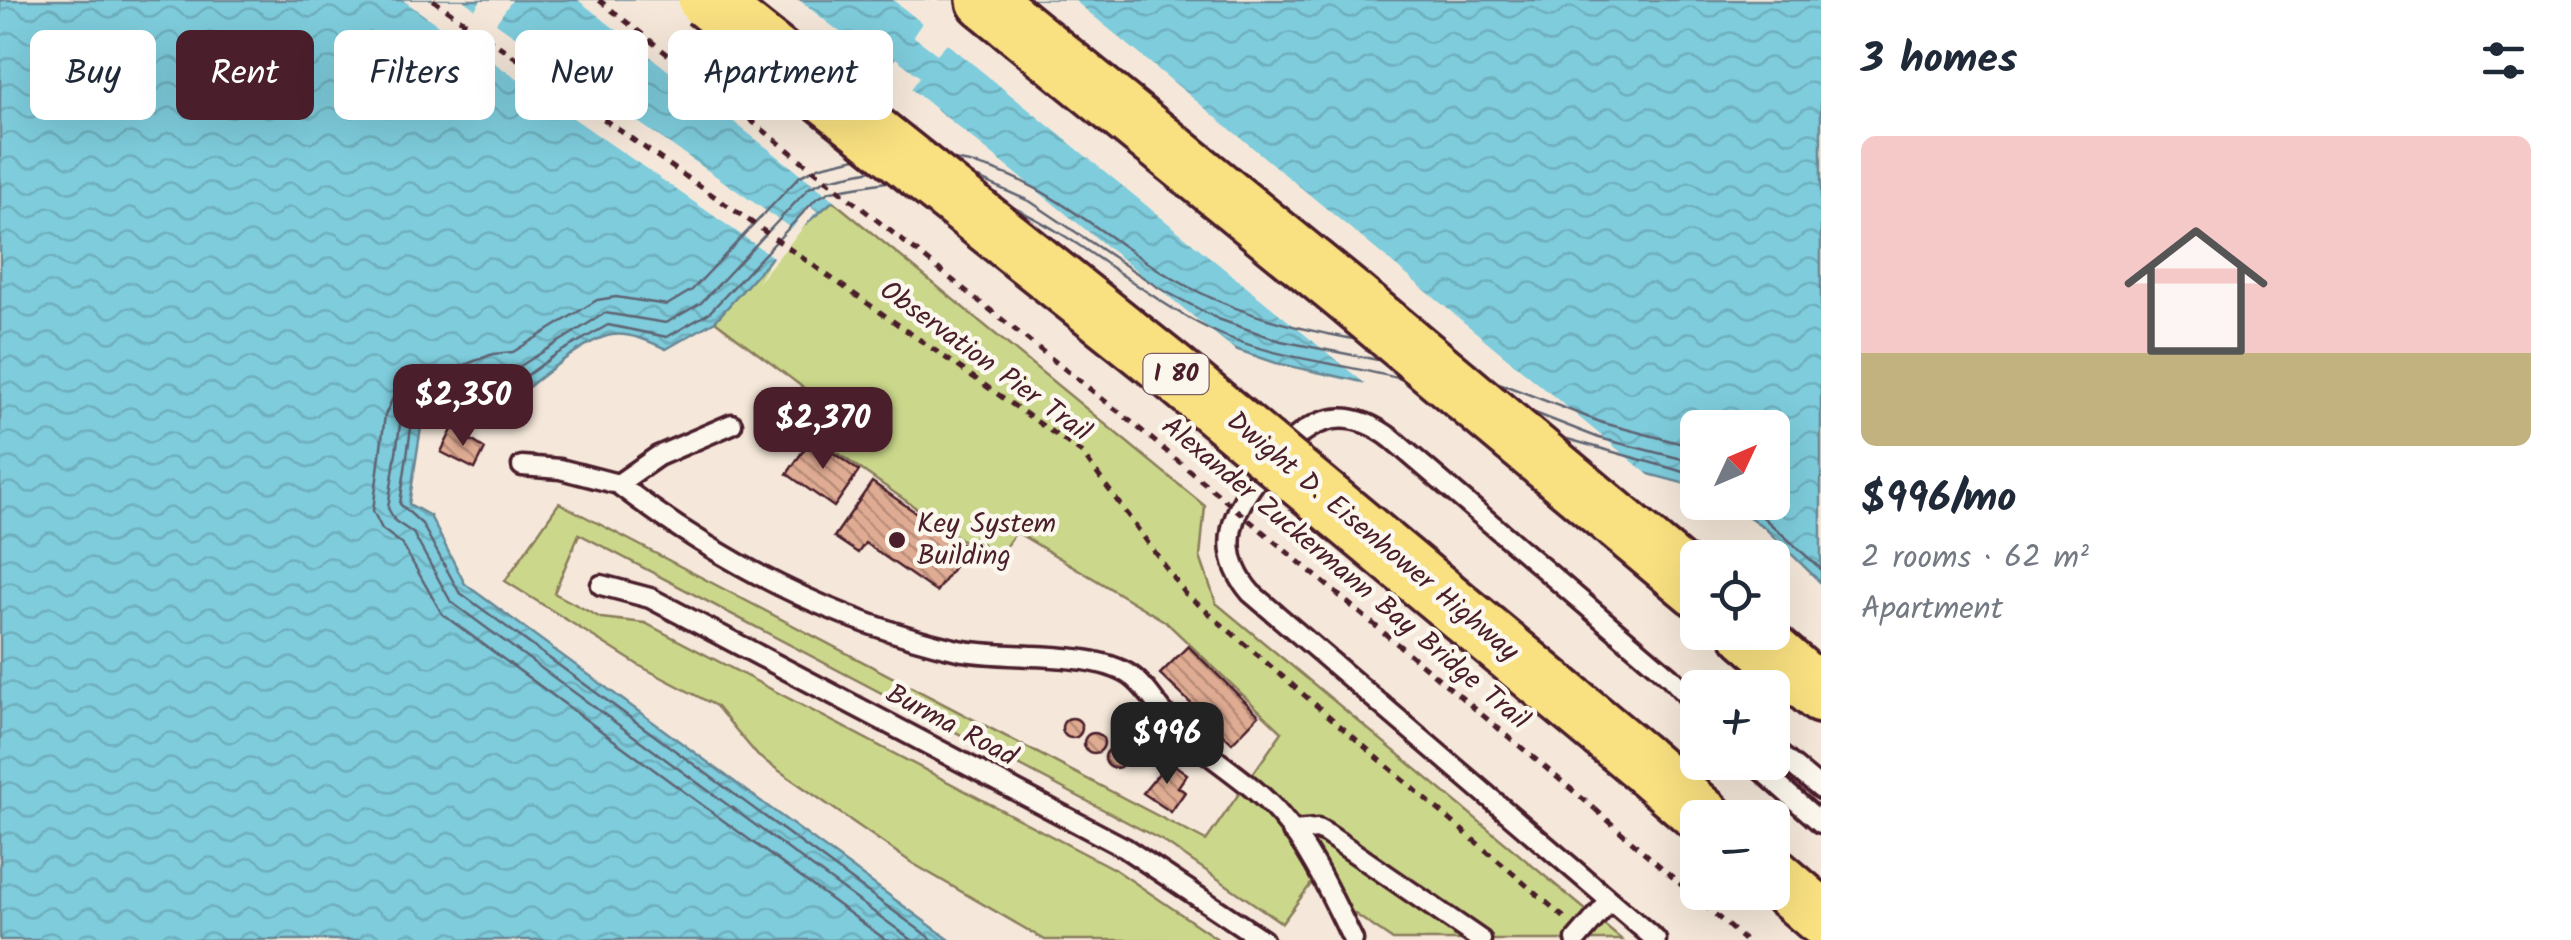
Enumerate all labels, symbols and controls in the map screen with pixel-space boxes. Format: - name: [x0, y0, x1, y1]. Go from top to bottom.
- text: 3 homes: [1861, 27, 2017, 94]
- chip: Buy: [30, 30, 156, 120]
- chip: Rent: [176, 30, 314, 120]
- chip: Filters: [334, 30, 495, 120]
- chip: New: [515, 30, 648, 120]
- chip: Apartment: [668, 30, 893, 120]
- icon: filters: [2476, 33, 2531, 88]
- icon: home: [2106, 201, 2286, 381]
- street label: Observation Pier Trail: [870, 269, 1101, 455]
- road number: I 80: [1144, 354, 1208, 394]
- pin: $2,350: [382, 364, 544, 449]
- text: $2,350: [415, 371, 511, 422]
- pin: $2,370: [742, 387, 904, 472]
- text: $2,370: [775, 394, 871, 445]
- street label: Dwight D. Eisenhower Highway: [1215, 401, 1529, 674]
- street label: Alexander Zuckermann Bay Bridge Trail: [1151, 406, 1539, 742]
- north arrow: [1680, 410, 1790, 520]
- map controls: [1680, 410, 1790, 910]
- text: $996/mo: [1861, 466, 2017, 533]
- place label: Key System Building: [917, 502, 1056, 579]
- marker: Key System Building: [886, 529, 908, 551]
- text: 2 rooms · 62 m²: [1861, 533, 2089, 584]
- button: locate: [1680, 540, 1790, 650]
- text: Apartment: [1861, 584, 2003, 635]
- button: +: [1680, 670, 1790, 780]
- street label: Burma Road: [877, 672, 1026, 780]
- pin: $996: [1108, 702, 1226, 787]
- text: $996: [1133, 709, 1201, 760]
- button: −: [1680, 800, 1790, 910]

